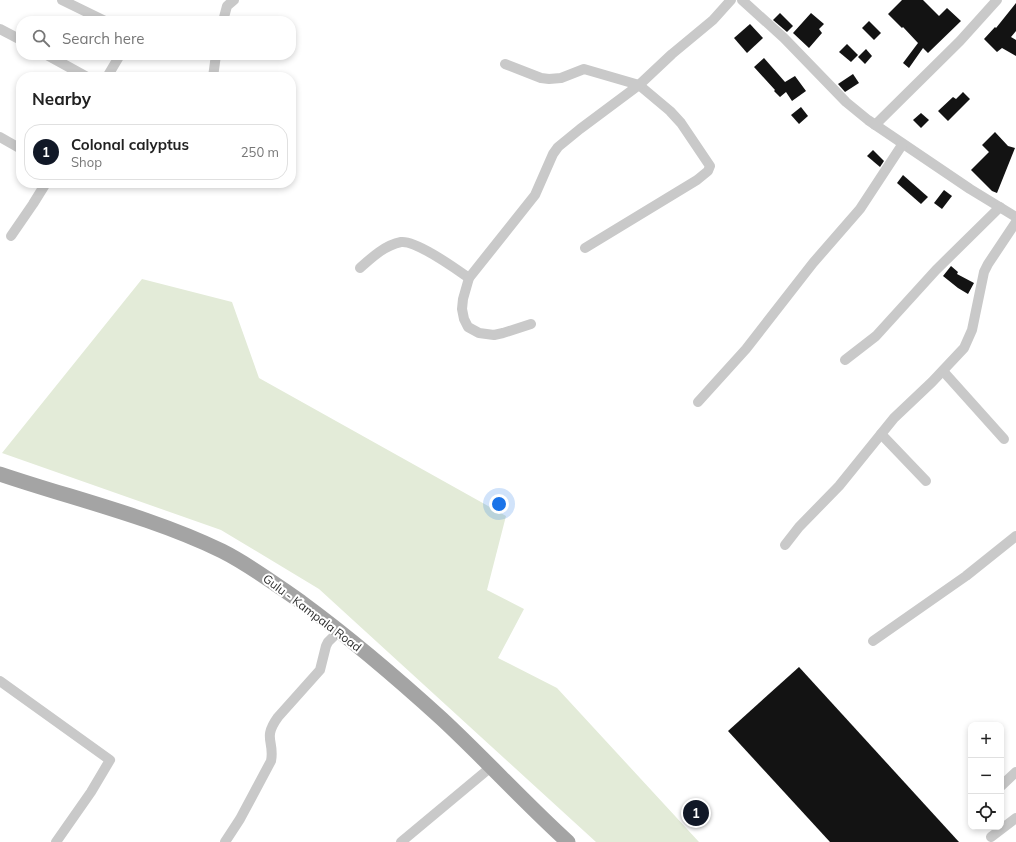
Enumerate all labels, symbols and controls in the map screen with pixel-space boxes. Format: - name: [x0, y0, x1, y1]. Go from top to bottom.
- search box: [16, 16, 296, 60]
- icon: search: [30, 27, 52, 49]
- text: Search here: [62, 29, 144, 48]
- text: Nearby: [32, 88, 91, 109]
- text: Colonal calyptus: [71, 135, 189, 154]
- text: 1: [42, 144, 50, 160]
- text: 250 m: [241, 144, 279, 160]
- text: Shop: [71, 154, 102, 170]
- your location: [489, 494, 509, 514]
- street label: Gulu - Kampala Road: [260, 571, 364, 654]
- map controls: [968, 722, 1004, 830]
- button: +: [968, 722, 1004, 758]
- button: −: [968, 758, 1004, 794]
- button: locate: [968, 794, 1004, 830]
- pin: 1: [683, 798, 709, 828]

